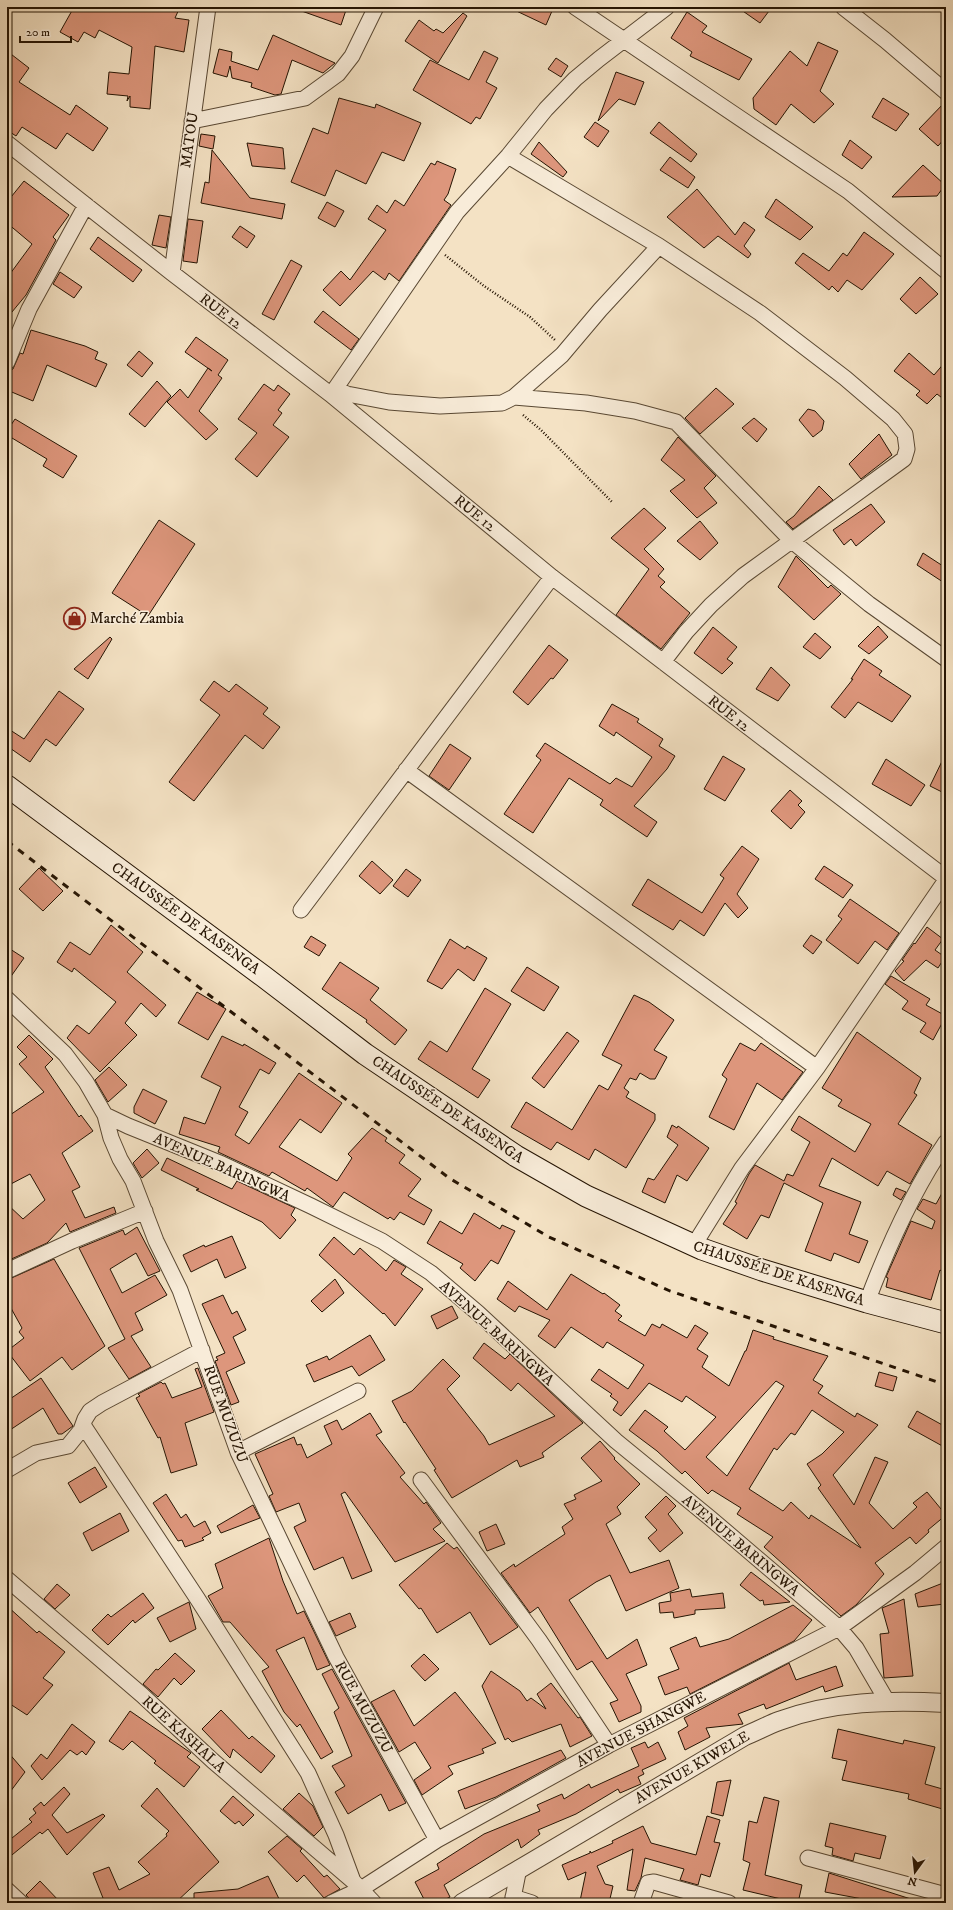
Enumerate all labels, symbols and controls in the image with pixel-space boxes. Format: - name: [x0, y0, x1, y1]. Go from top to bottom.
- scale bar: [20, 18, 71, 44]
- text: 20 m: [26, 25, 50, 40]
- street label: MATOU: [176, 110, 203, 169]
- street label: RUE 12: [196, 289, 246, 334]
- street label: RUE 12: [450, 491, 500, 536]
- shop icon: Marché Zambia: [62, 605, 88, 631]
- place label: Marché Zambia: [90, 609, 184, 628]
- street label: RUE 12: [704, 691, 754, 736]
- street label: CHAUSSÉE DE KASENGA: [108, 858, 264, 979]
- street label: CHAUSSÉE DE KASENGA: [368, 1051, 528, 1168]
- street label: AVENUE BARINGWA: [150, 1129, 294, 1206]
- street label: CHAUSSÉE DE KASENGA: [691, 1237, 867, 1310]
- street label: AVENUE BARINGWA: [435, 1277, 558, 1390]
- street label: RUE MUZUZU: [199, 1363, 252, 1466]
- street label: AVENUE BARINGWA: [678, 1491, 804, 1600]
- street label: RUE MUZUZU: [330, 1658, 397, 1757]
- street label: AVENUE SHANGWE: [573, 1687, 710, 1772]
- street label: RUE KASHALA: [138, 1692, 230, 1777]
- street label: AVENUE KIWELE: [631, 1727, 753, 1808]
- north arrow: [895, 1852, 935, 1892]
- text: N: [906, 1873, 919, 1889]

